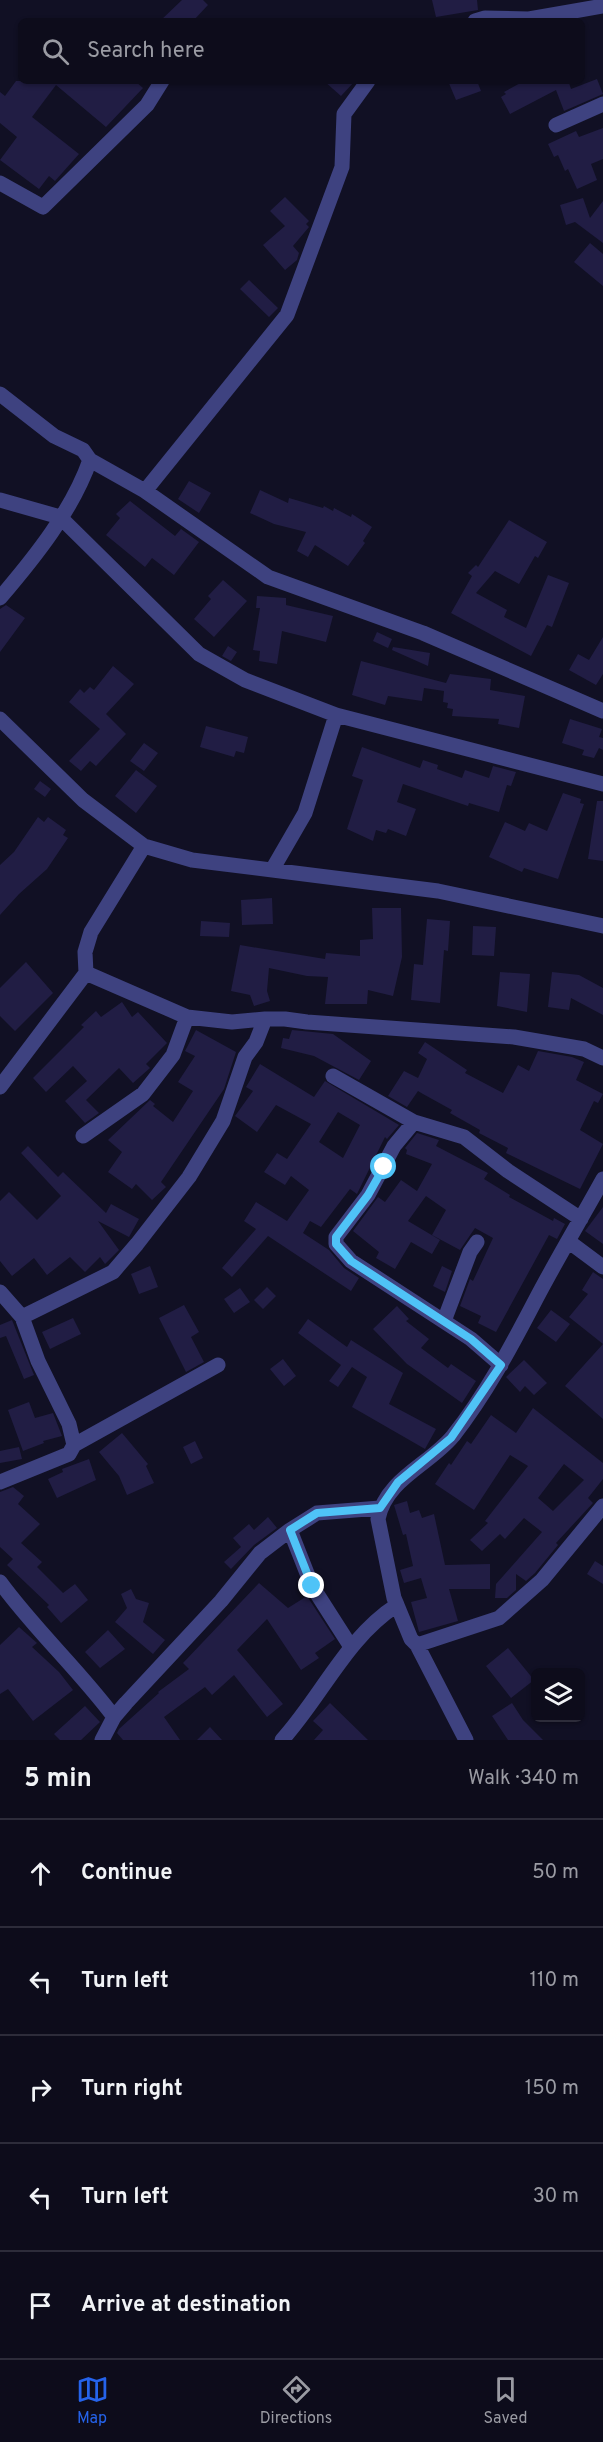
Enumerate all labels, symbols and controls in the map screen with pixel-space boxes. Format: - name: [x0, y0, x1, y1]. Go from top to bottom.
- search box: [18, 18, 585, 84]
- icon: search: [39, 35, 72, 68]
- text: Search here: [87, 38, 205, 65]
- route start: [370, 1153, 396, 1179]
- route end: [298, 1572, 324, 1598]
- map controls: [531, 1668, 585, 1722]
- button: layers: [531, 1668, 585, 1722]
- text: 5 min: [24, 1763, 92, 1796]
- text: Walk · 340 m: [468, 1766, 579, 1792]
- icon: ahead: [24, 1857, 57, 1890]
- text: Continue: [81, 1860, 172, 1887]
- text: 50 m: [532, 1860, 579, 1886]
- icon: left: [24, 1965, 57, 1998]
- text: Turn left: [81, 1968, 169, 1995]
- text: 110 m: [530, 1968, 579, 1994]
- icon: right: [24, 2073, 57, 2106]
- text: Turn right: [81, 2076, 183, 2103]
- text: 150 m: [525, 2076, 579, 2102]
- icon: left: [24, 2181, 57, 2214]
- text: Turn left: [81, 2184, 169, 2211]
- text: 30 m: [533, 2184, 579, 2210]
- icon: arrive: [24, 2289, 57, 2322]
- text: Arrive at destination: [81, 2292, 291, 2319]
- tab: Map: [76, 2373, 109, 2429]
- tab: Directions: [260, 2373, 332, 2429]
- tab: Saved: [483, 2373, 527, 2429]

